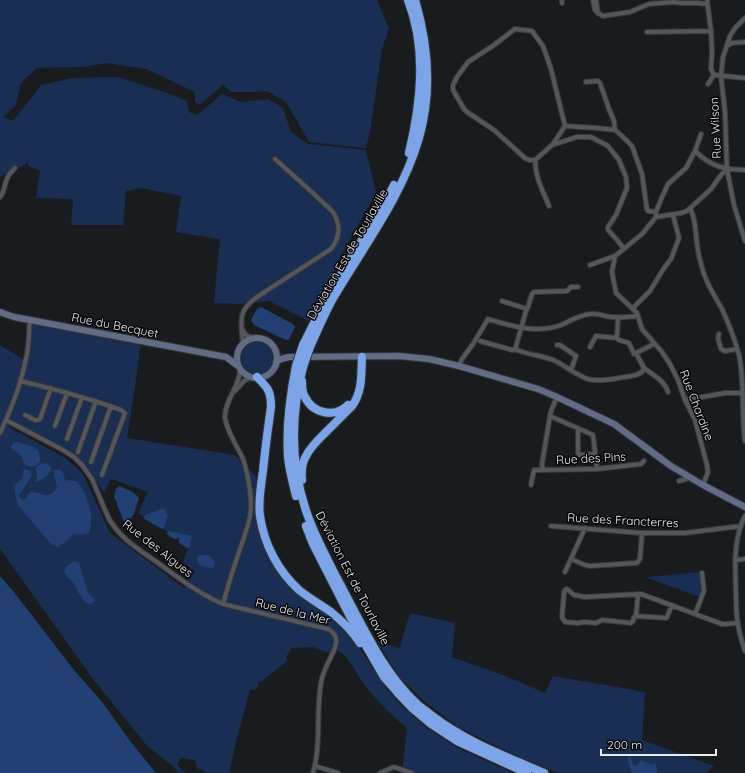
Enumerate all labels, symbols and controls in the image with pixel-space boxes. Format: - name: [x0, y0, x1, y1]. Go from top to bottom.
- street label: Rue Wilson: [706, 97, 724, 159]
- street label: Déviation Est de Tourlaville: [303, 186, 391, 322]
- street label: Rue du Becquet: [70, 309, 160, 341]
- street label: Rue Chardine: [677, 367, 717, 443]
- street label: Rue des Pins: [556, 449, 627, 467]
- street label: Déviation Est de Tourlaville: [313, 509, 393, 648]
- street label: Rue des Francterres: [567, 510, 679, 530]
- street label: Rue des Algues: [120, 516, 196, 580]
- street label: Rue de la Mer: [254, 594, 332, 628]
- scale bar: [601, 731, 716, 757]
- text: 200 m: [607, 737, 642, 752]

